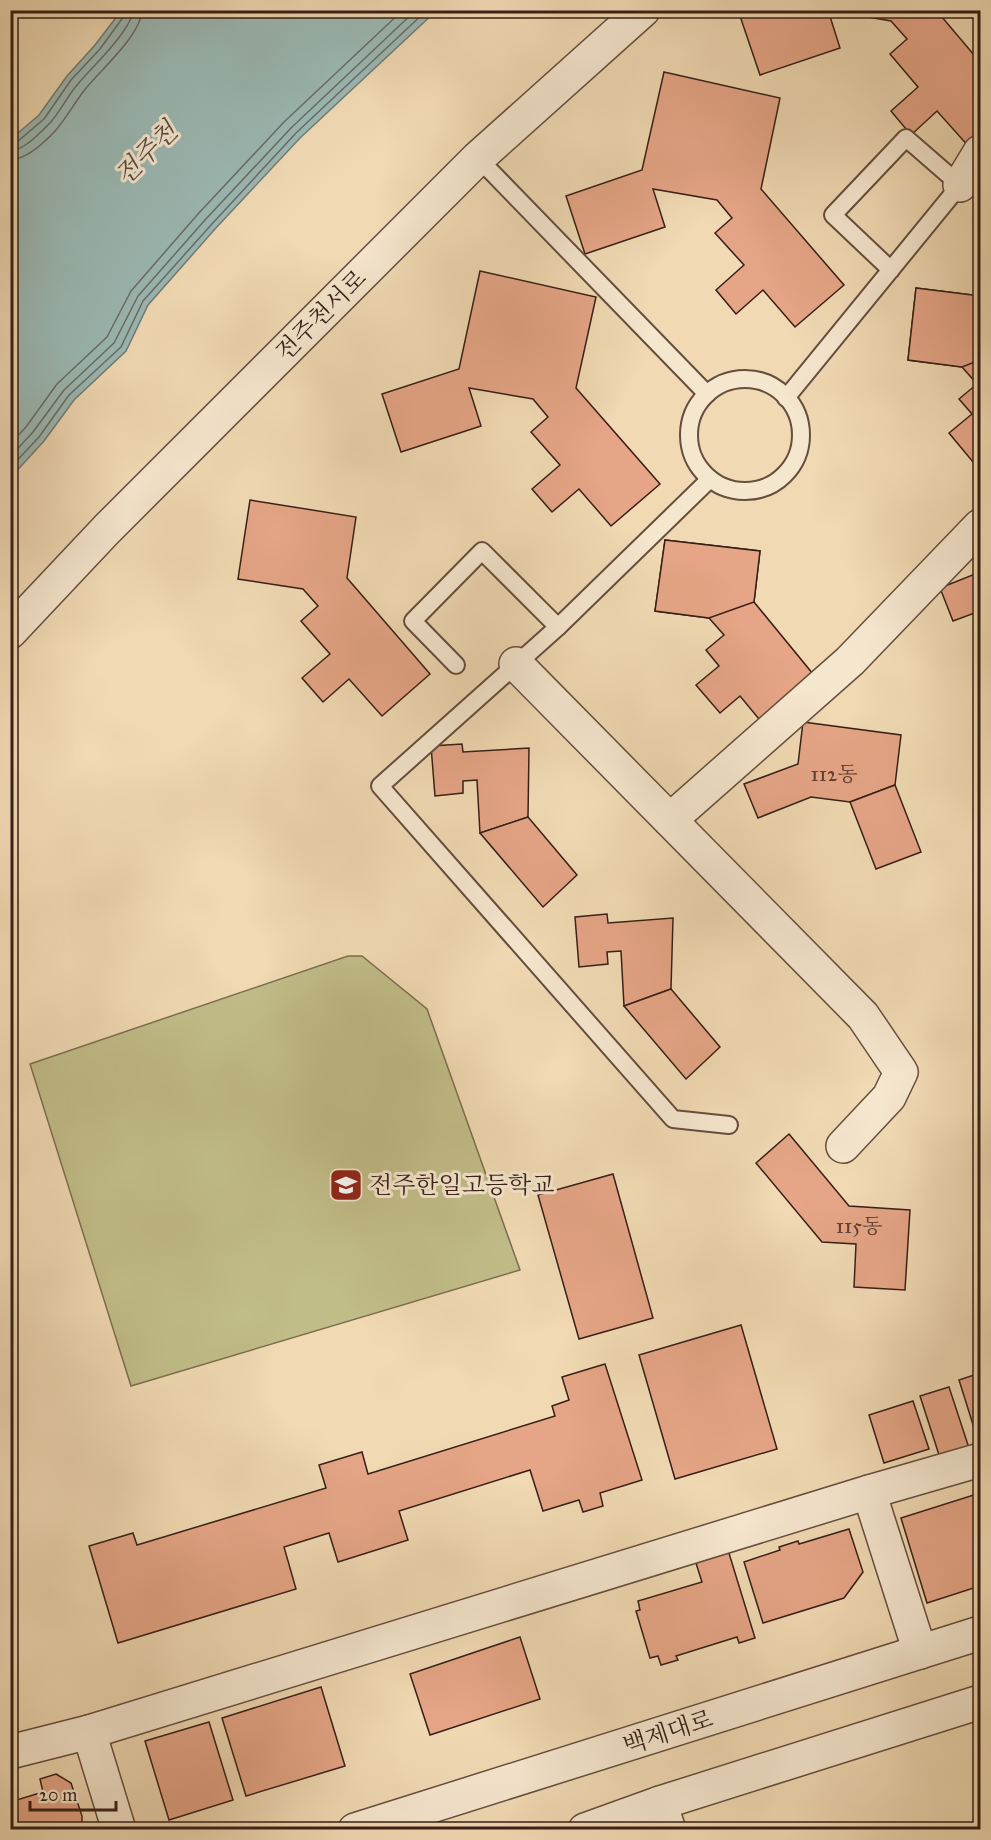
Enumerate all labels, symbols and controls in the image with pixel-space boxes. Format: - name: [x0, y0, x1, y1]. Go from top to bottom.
- water label: 전주천: [108, 114, 185, 191]
- street label: 전주천서로: [269, 263, 373, 367]
- house number: 112동: [810, 761, 858, 787]
- school or university icon: 전주한일고등학교: [328, 1167, 364, 1203]
- place label: 전주한일고등학교: [369, 1170, 554, 1200]
- house number: 115동: [836, 1213, 882, 1239]
- street label: 백제대로: [619, 1703, 717, 1761]
- scale bar: [30, 1774, 116, 1812]
- text: 20 m: [39, 1784, 77, 1806]

